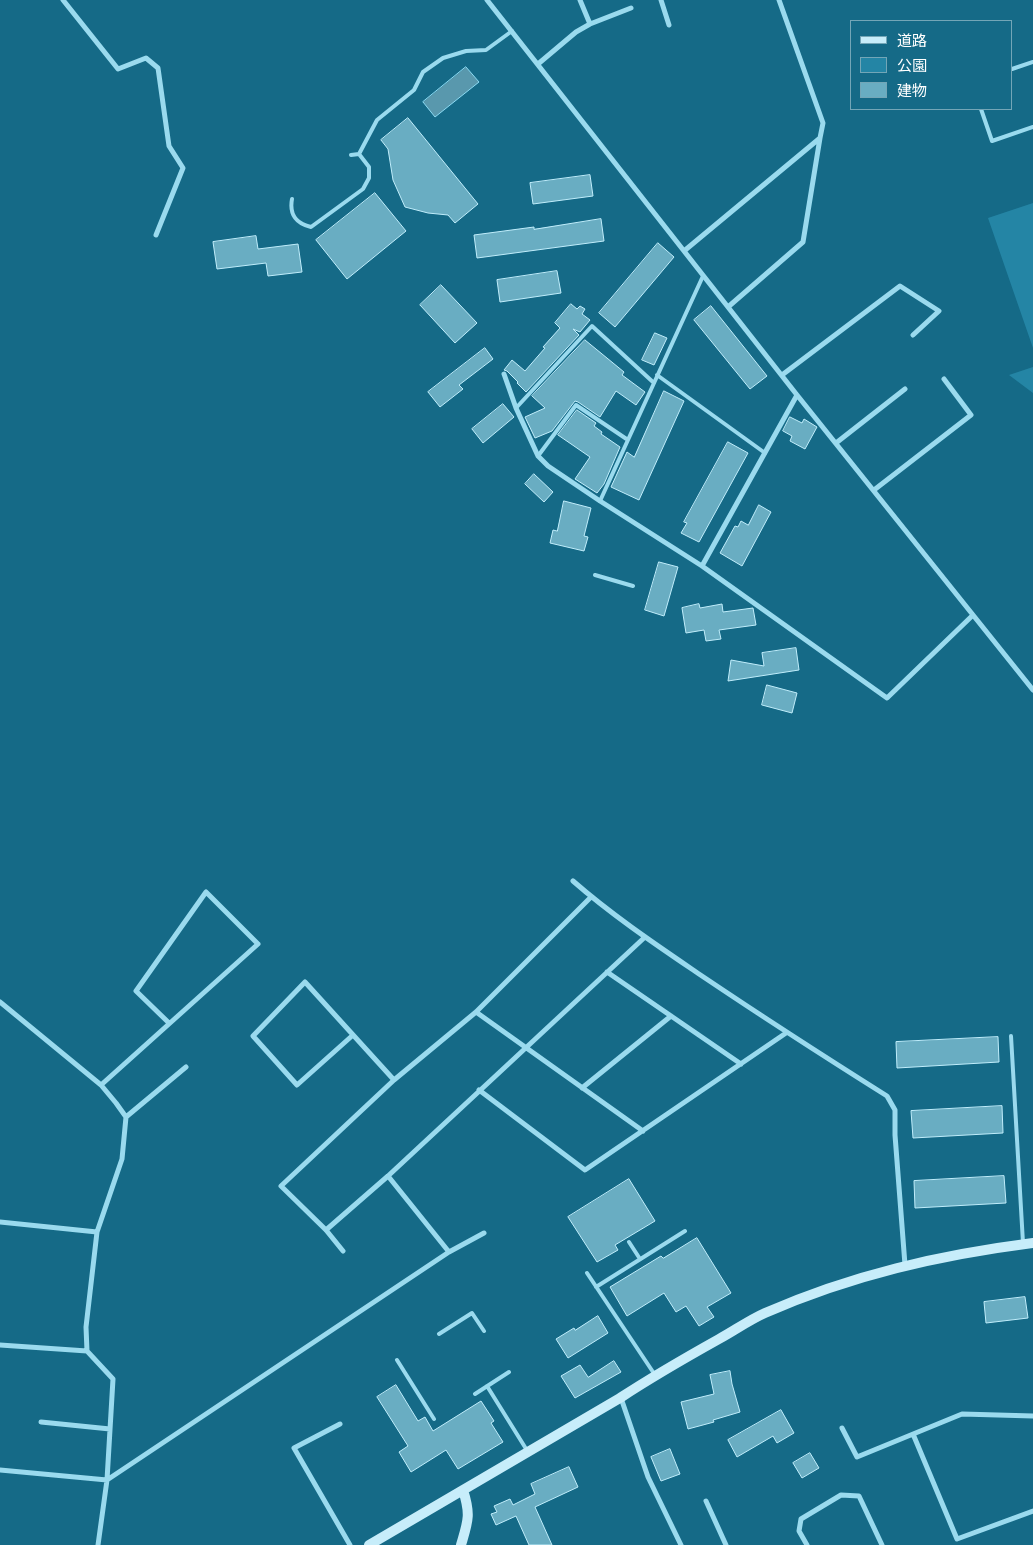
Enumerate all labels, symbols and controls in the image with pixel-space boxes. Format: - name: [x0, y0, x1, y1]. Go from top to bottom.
- legend: [850, 20, 1013, 110]
- text: 道路: [897, 31, 927, 50]
- text: 公園: [897, 56, 927, 75]
- text: 建物: [897, 81, 927, 100]

